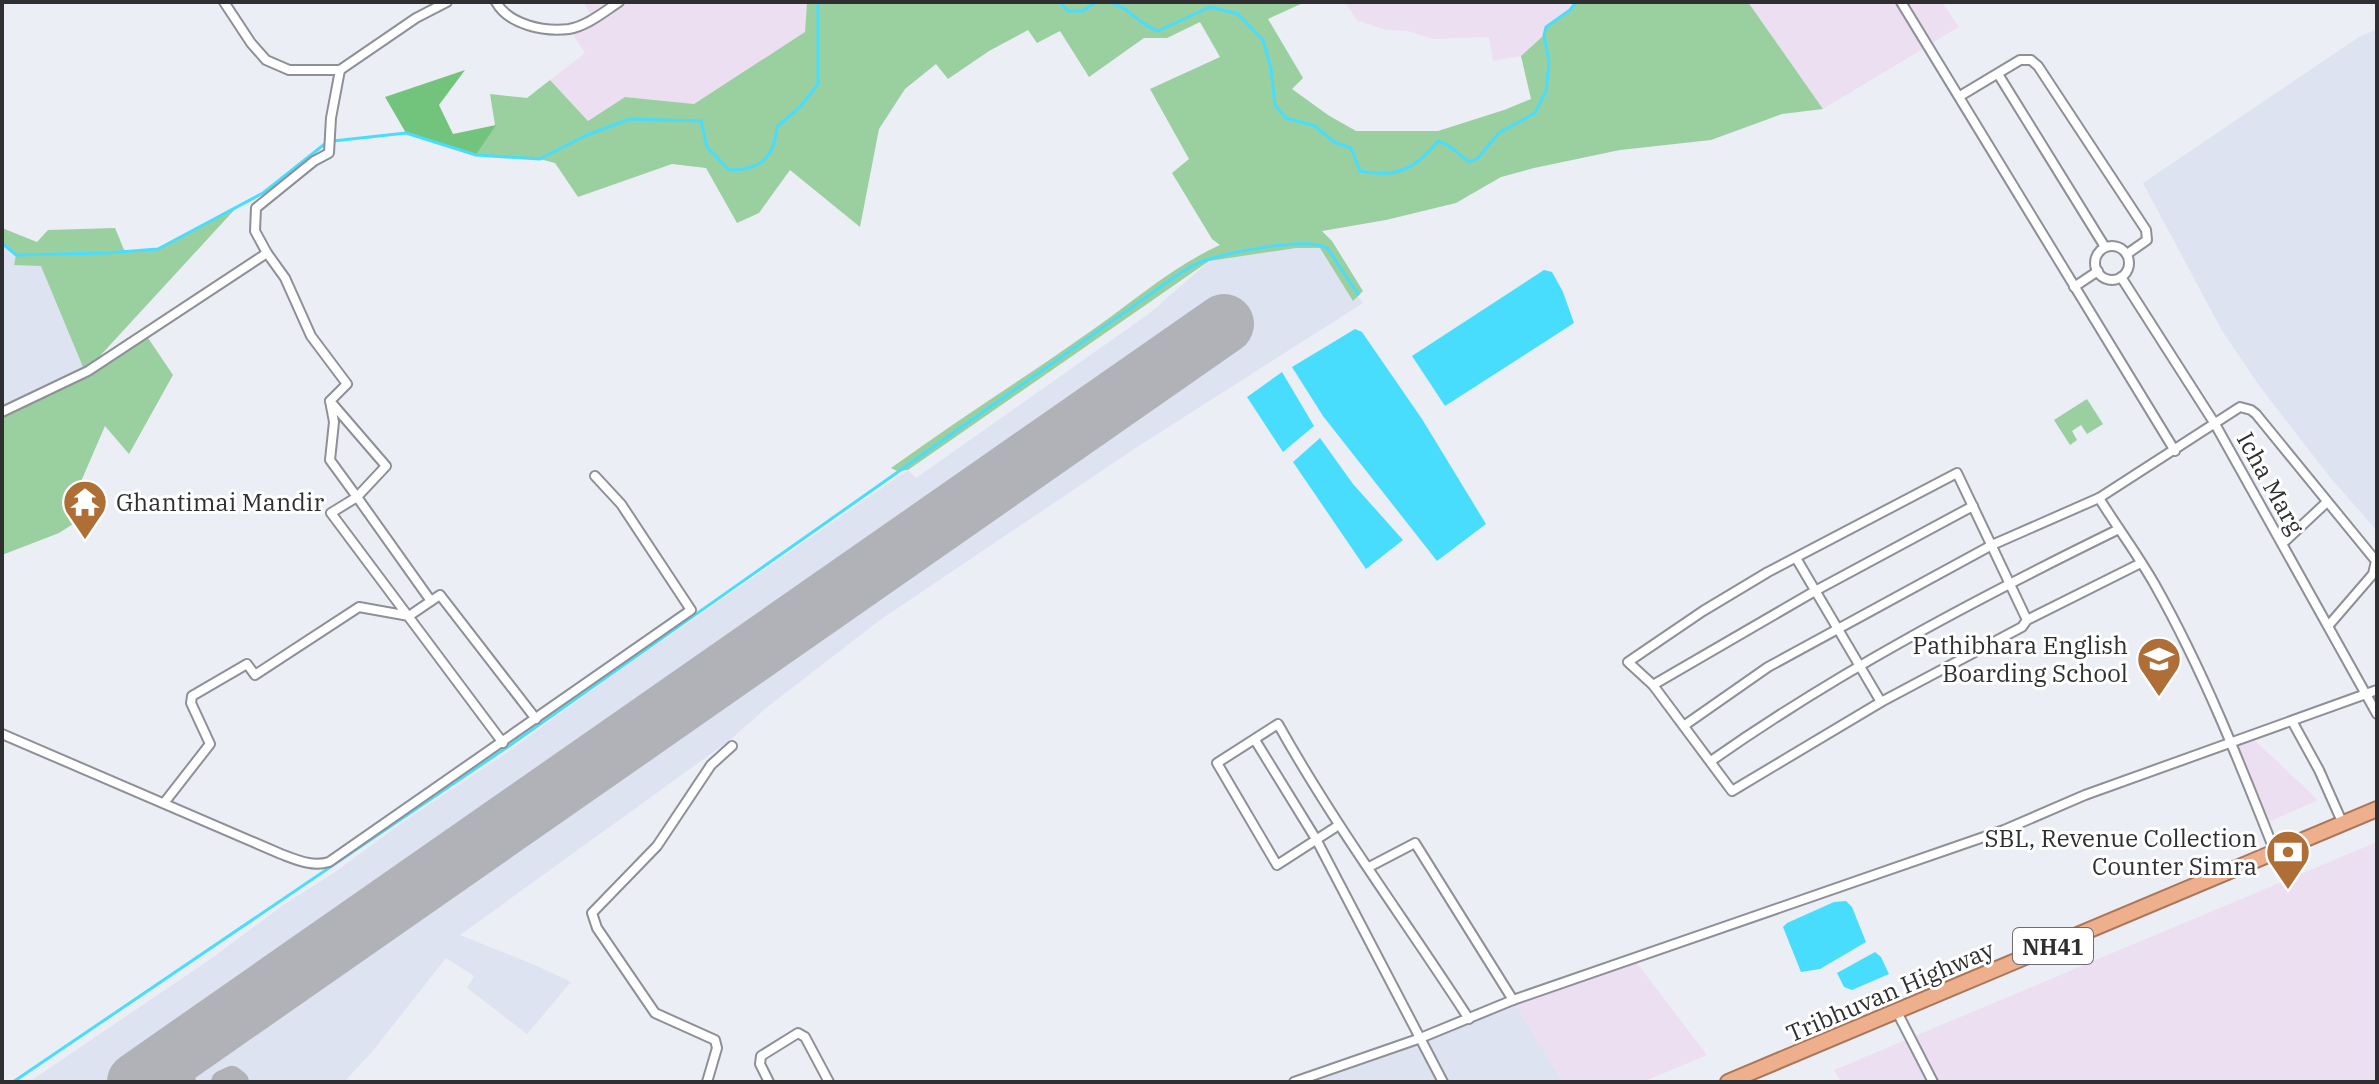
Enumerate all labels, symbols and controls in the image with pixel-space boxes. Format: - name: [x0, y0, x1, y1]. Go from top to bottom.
- street label: Icha Marg: [2230, 426, 2312, 540]
- temple icon: Ghantimai Mandir: [61, 478, 109, 541]
- place label: Ghantimai Mandir: [116, 486, 324, 518]
- place label: Pathibhara English Boarding School: [1913, 629, 2128, 689]
- school or university icon: Pathibhara English Boarding School: [2135, 635, 2183, 698]
- place label: SBL, Revenue Collection Counter Simra: [1984, 822, 2257, 882]
- bank icon: SBL, Revenue Collection Counter Simra: [2264, 828, 2312, 891]
- road number: NH41: [2013, 928, 2093, 964]
- street label: Tribhuvan Highway: [1781, 933, 1999, 1049]

